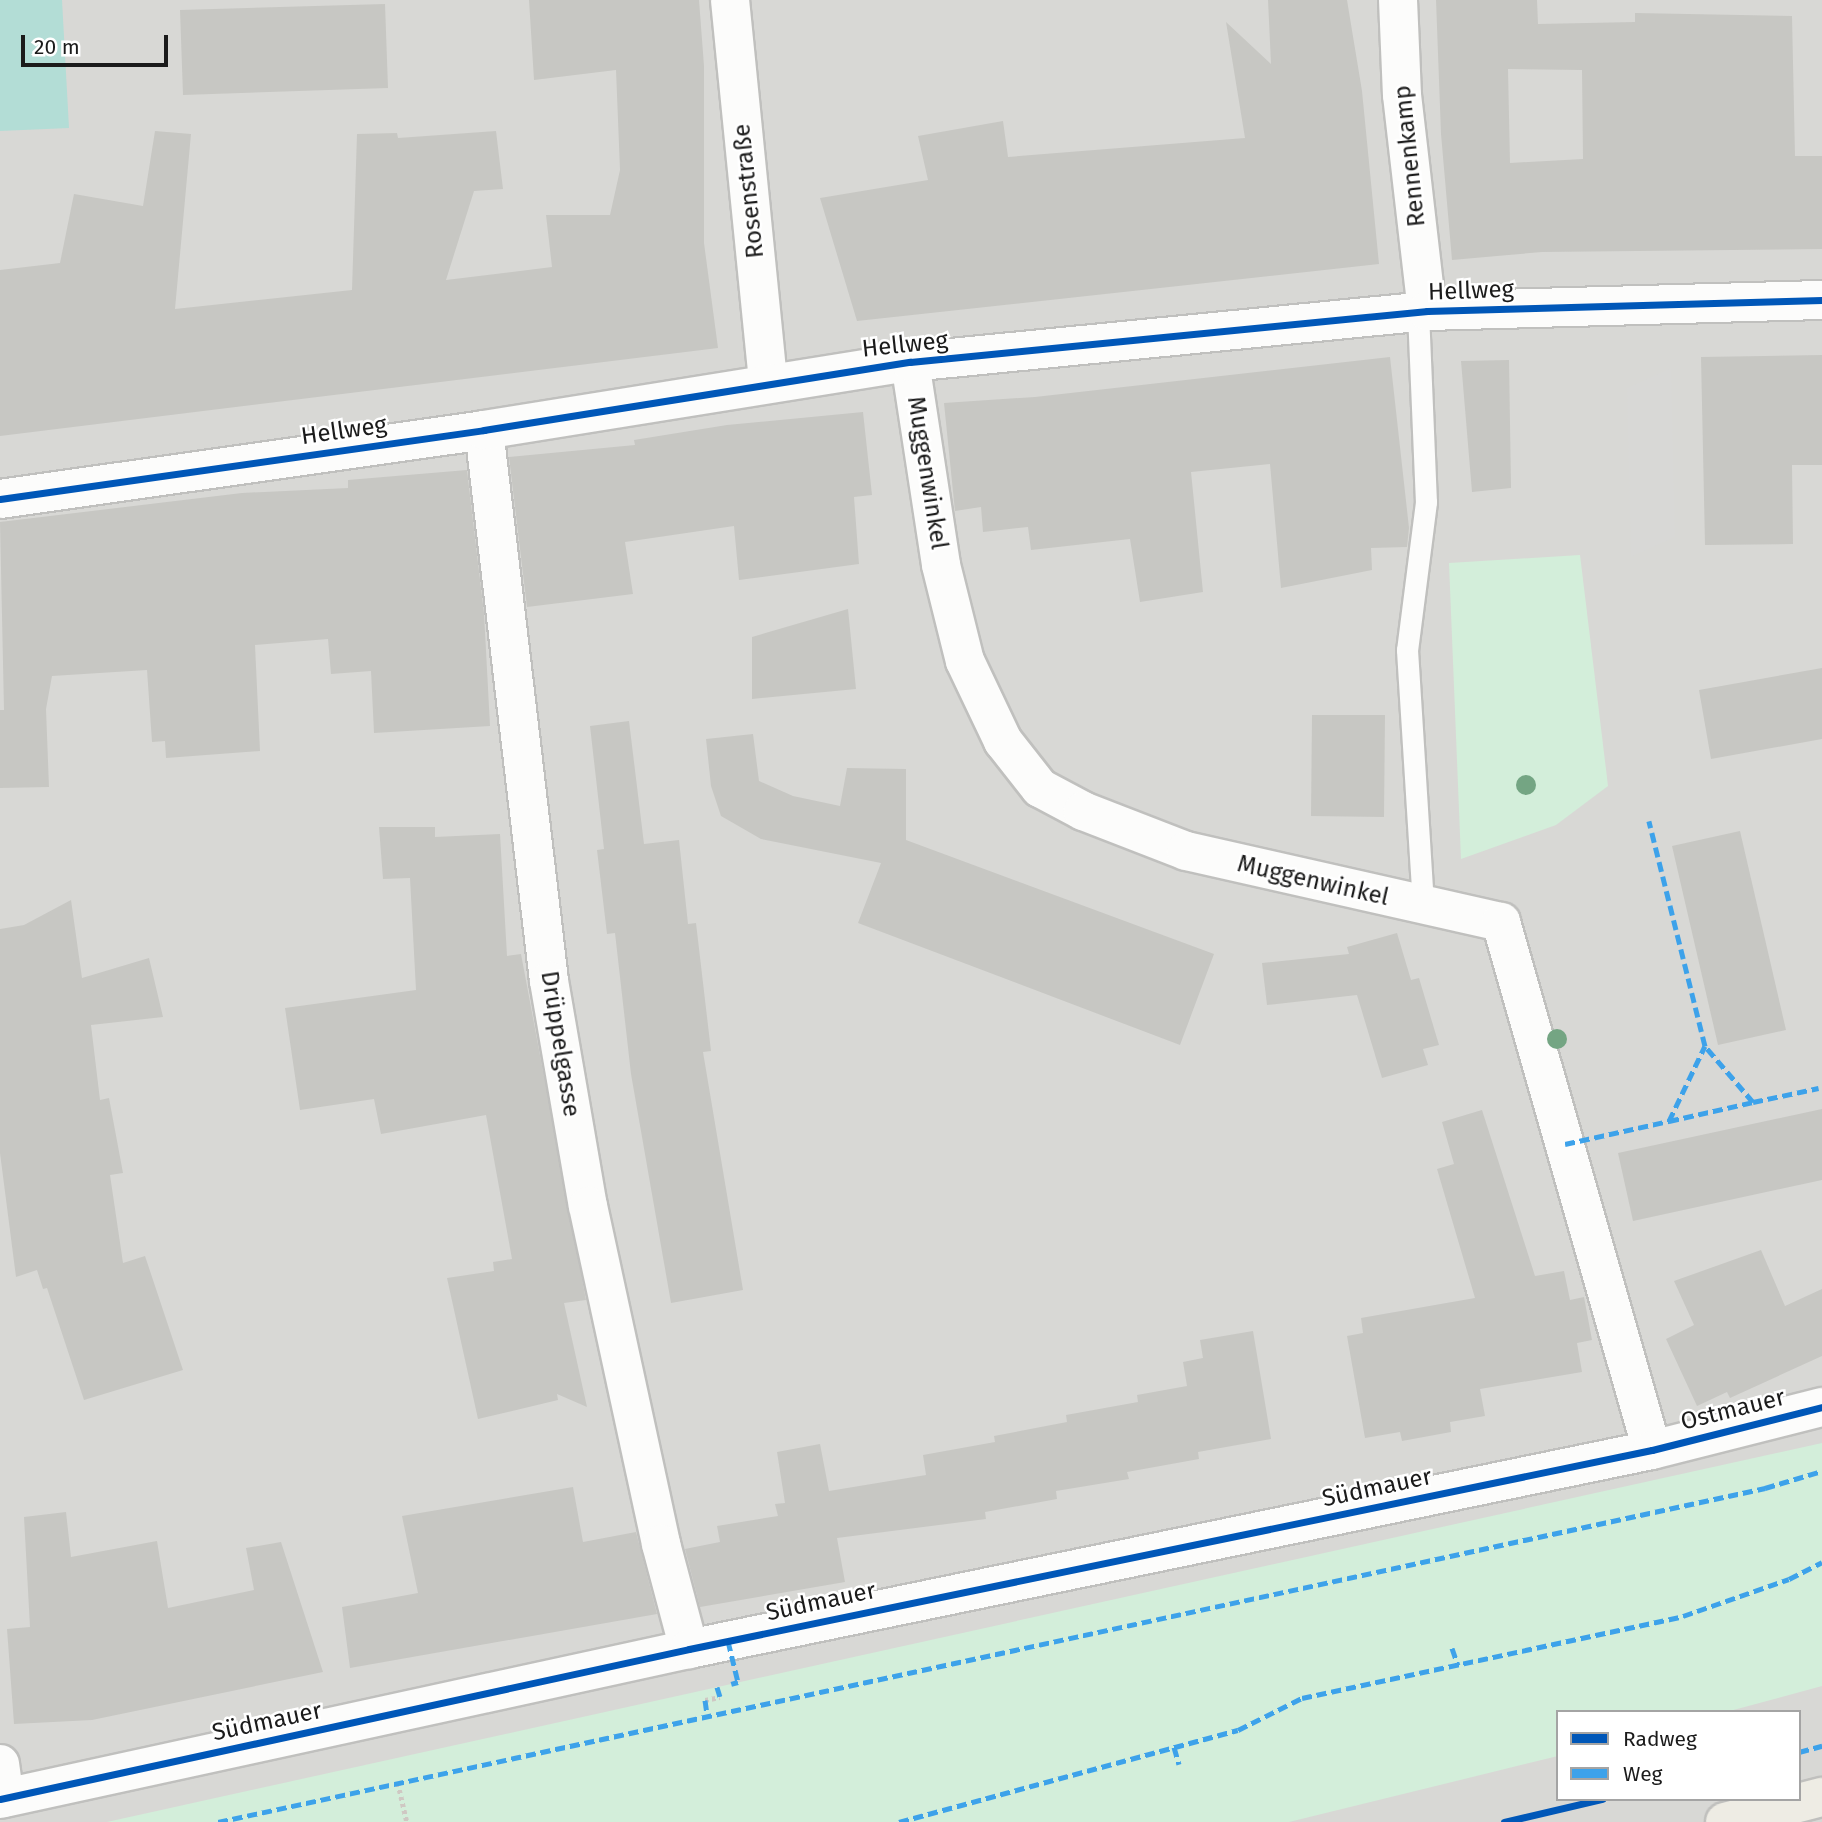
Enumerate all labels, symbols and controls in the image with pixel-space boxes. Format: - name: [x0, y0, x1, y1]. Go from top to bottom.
- scale bar: [24, 21, 172, 65]
- text: 20 m: [34, 34, 80, 60]
- street label: Rennenkamp: [1388, 84, 1432, 228]
- street label: Rosenstraße: [728, 122, 770, 260]
- street label: Hellweg: [1427, 275, 1515, 307]
- street label: Hellweg: [861, 326, 949, 364]
- street label: Muggenwinkel: [901, 394, 953, 552]
- street label: Hellweg: [299, 411, 389, 451]
- street label: Muggenwinkel: [1234, 850, 1392, 912]
- street label: Drüppelgasse: [534, 969, 586, 1119]
- street label: Ostmauer: [1678, 1383, 1788, 1437]
- street label: Südmauer: [1320, 1462, 1434, 1514]
- street label: Südmauer: [764, 1576, 878, 1628]
- street label: Südmauer: [210, 1696, 324, 1748]
- legend: [1556, 1710, 1801, 1801]
- text: Radweg: [1623, 1726, 1697, 1752]
- text: Weg: [1623, 1761, 1663, 1787]

